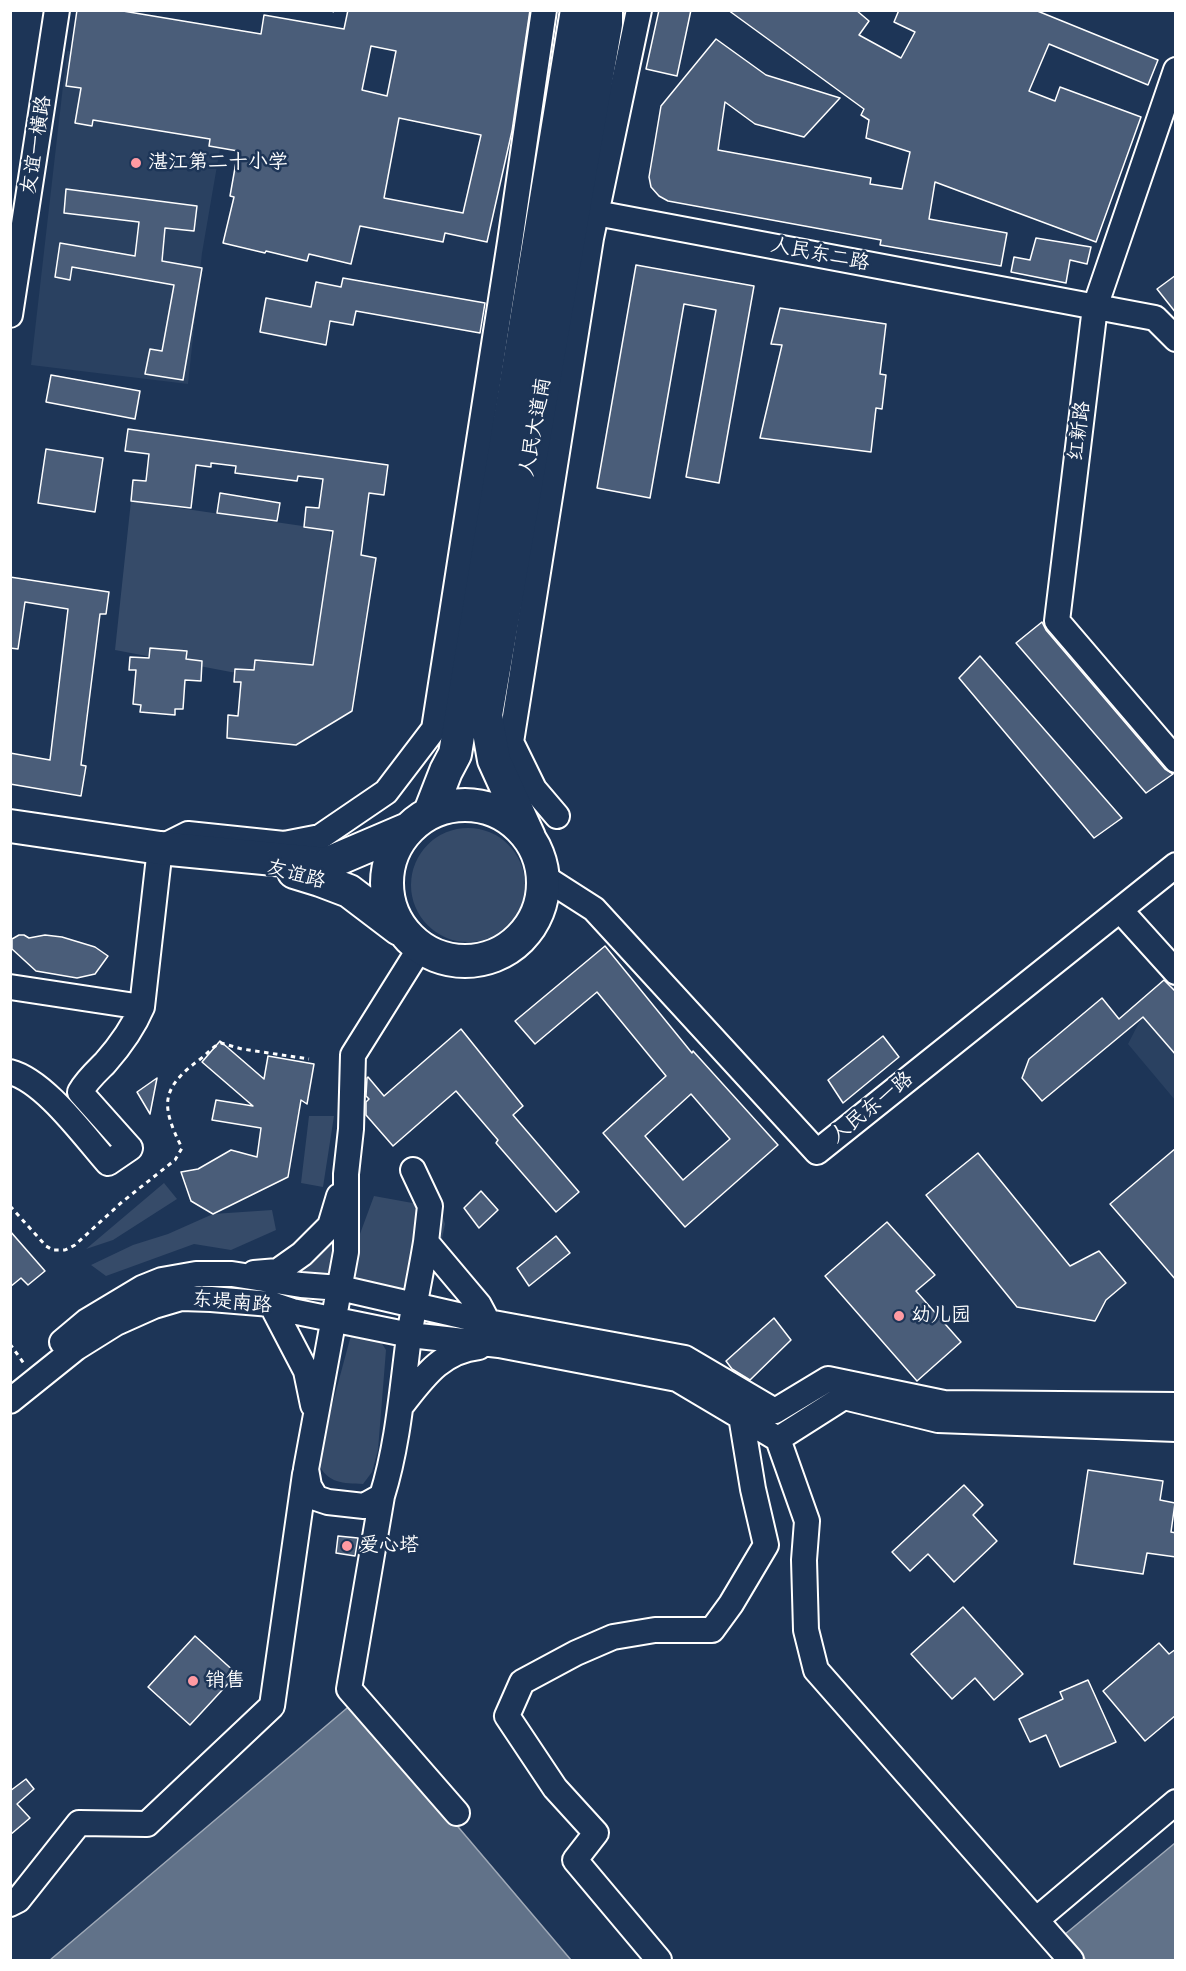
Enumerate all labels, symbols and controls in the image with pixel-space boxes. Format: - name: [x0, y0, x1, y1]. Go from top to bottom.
- street label: 友谊一横路: [17, 94, 57, 196]
- place label: 湛江第二十小学: [148, 151, 288, 175]
- marker: 湛江第二十小学: [129, 156, 143, 170]
- street label: 人民东二路: [769, 234, 871, 276]
- street label: 人民大道南: [515, 376, 557, 478]
- street label: 红新路: [1064, 400, 1096, 462]
- street label: 友谊路: [264, 856, 328, 894]
- street label: 人民东一路: [826, 1067, 918, 1149]
- street label: 东堤南路: [191, 1288, 273, 1318]
- place label: 幼儿园: [911, 1304, 971, 1328]
- marker: 幼儿园: [892, 1309, 906, 1323]
- place label: 爱心塔: [359, 1534, 419, 1558]
- marker: 爱心塔: [340, 1539, 354, 1553]
- place label: 销售: [205, 1669, 245, 1693]
- marker: 销售: [186, 1674, 200, 1688]

